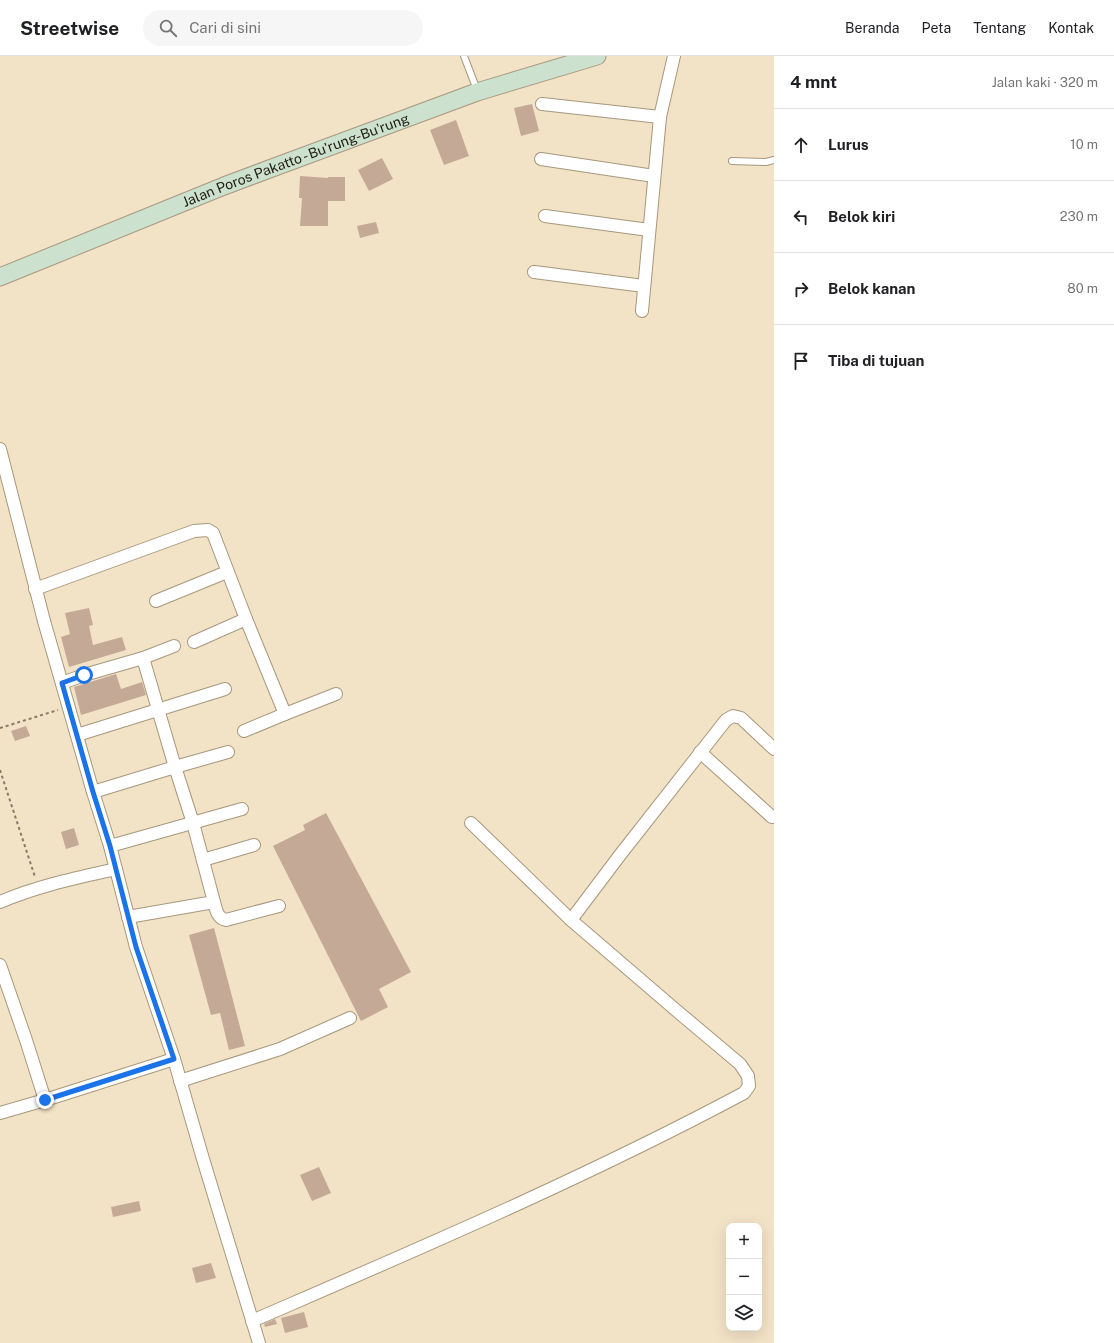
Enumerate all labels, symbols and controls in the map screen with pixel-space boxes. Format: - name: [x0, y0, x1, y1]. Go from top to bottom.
- search box: [143, 10, 423, 46]
- text: Streetwise: [20, 17, 119, 39]
- icon: search: [157, 17, 179, 39]
- text: Cari di sini: [189, 19, 261, 36]
- text: Beranda: [845, 20, 900, 36]
- text: Peta: [922, 20, 951, 36]
- text: Tentang: [973, 20, 1026, 36]
- text: Kontak: [1048, 20, 1094, 36]
- text: 4 mnt: [790, 72, 837, 92]
- text: Jalan kaki · 320 m: [992, 75, 1098, 90]
- street label: Jalan Poros Pakatto - Bu'rung-Bu'rung: [180, 110, 411, 210]
- icon: ahead: [790, 134, 812, 156]
- text: Lurus: [828, 136, 869, 153]
- text: 10 m: [1070, 137, 1098, 152]
- icon: left: [790, 206, 812, 228]
- text: Belok kiri: [828, 208, 895, 225]
- text: 230 m: [1060, 209, 1098, 224]
- icon: right: [790, 278, 812, 300]
- text: Belok kanan: [828, 280, 915, 297]
- text: 80 m: [1067, 281, 1098, 296]
- icon: arrive: [790, 350, 812, 372]
- text: Tiba di tujuan: [828, 352, 924, 369]
- route start: [75, 666, 93, 684]
- route end: [36, 1091, 54, 1109]
- map controls: [726, 1223, 762, 1331]
- button: +: [726, 1223, 762, 1259]
- button: −: [726, 1259, 762, 1295]
- button: layers: [726, 1295, 762, 1331]

